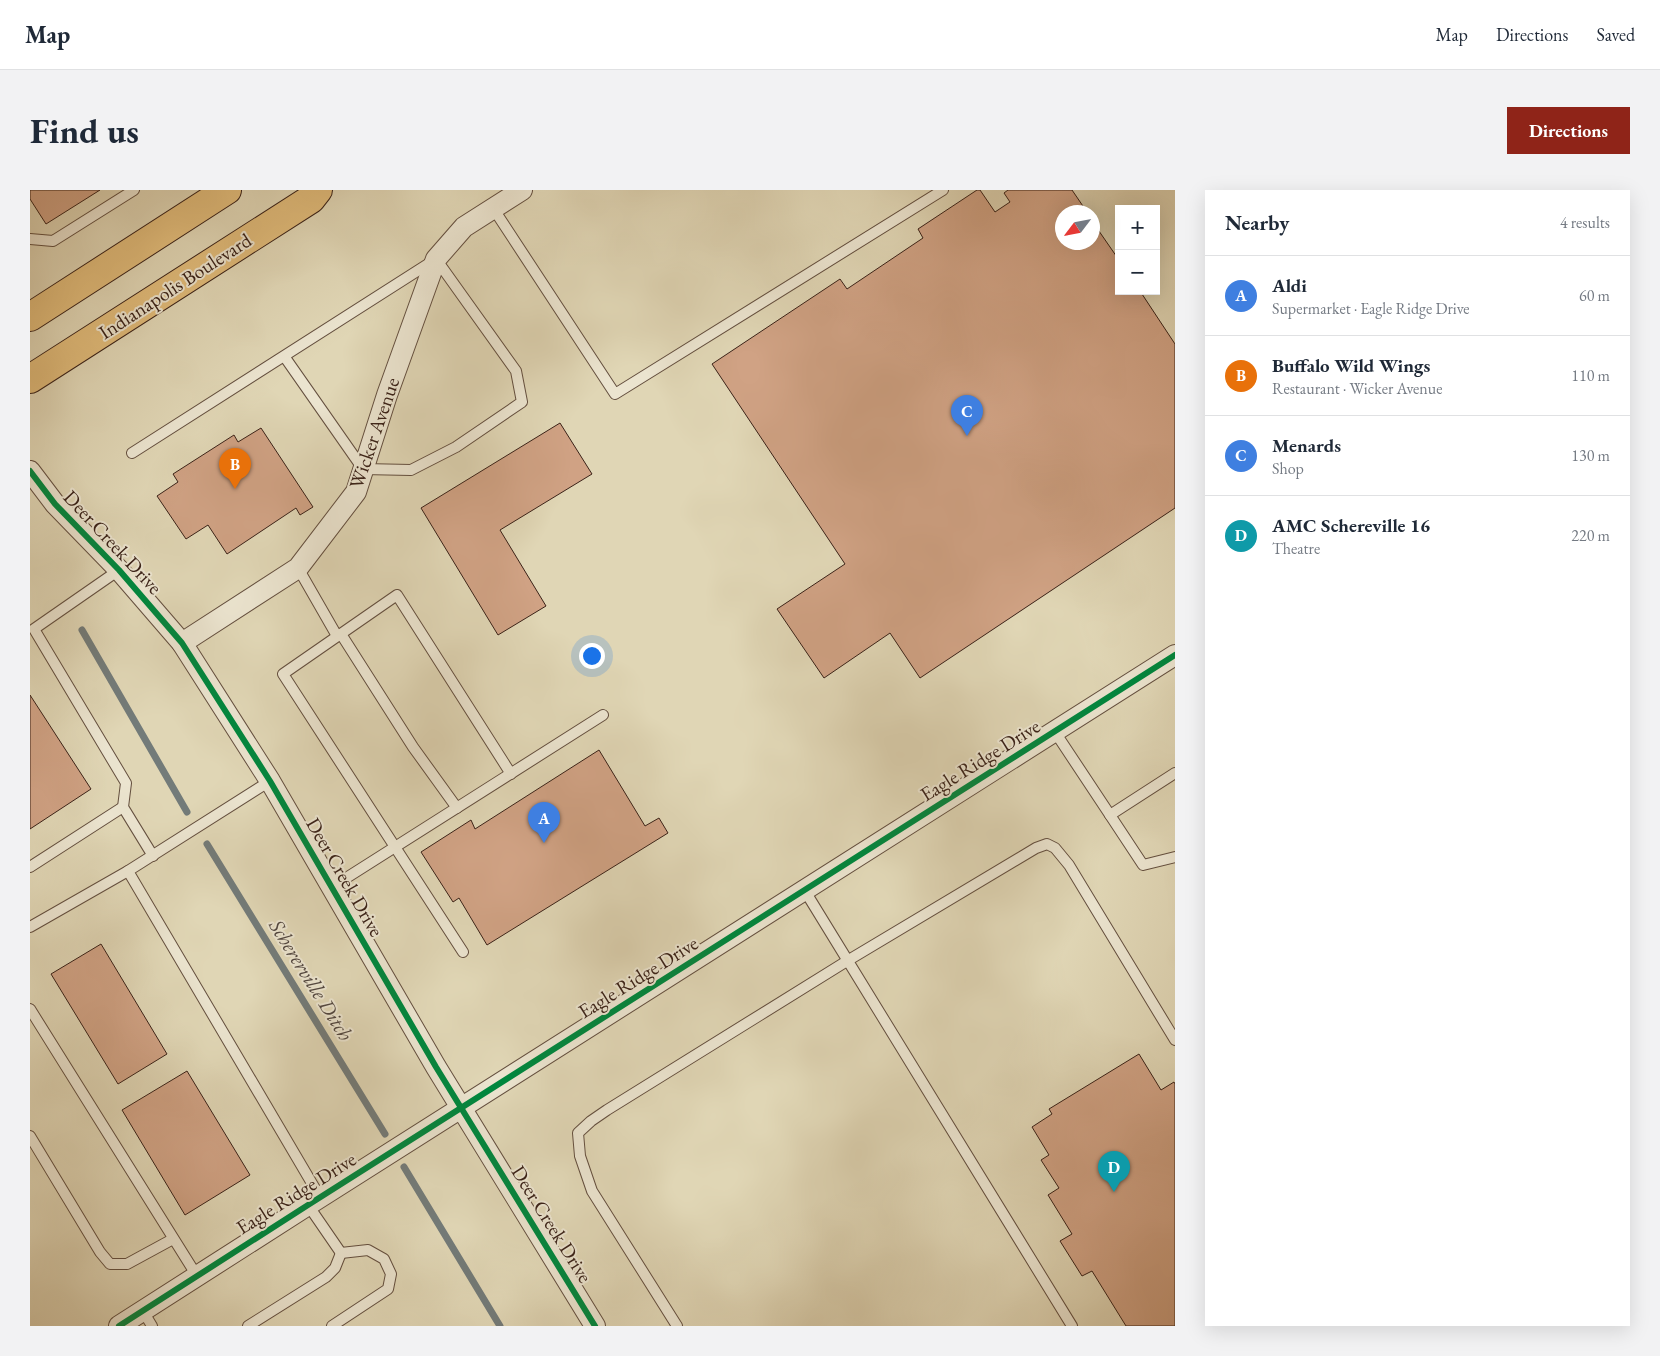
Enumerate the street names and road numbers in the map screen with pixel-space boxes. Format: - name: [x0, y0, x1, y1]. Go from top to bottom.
- street label: Indianapolis Boulevard: [94, 226, 257, 345]
- street label: Wicker Avenue: [343, 374, 405, 492]
- street label: Deer Creek Drive: [58, 484, 168, 600]
- street label: Eagle Ridge Drive: [915, 713, 1045, 807]
- street label: Deer Creek Drive: [300, 813, 390, 941]
- street label: Eagle Ridge Drive: [573, 930, 703, 1024]
- street label: Eagle Ridge Drive: [231, 1146, 361, 1240]
- street label: Deer Creek Drive: [506, 1160, 599, 1288]

